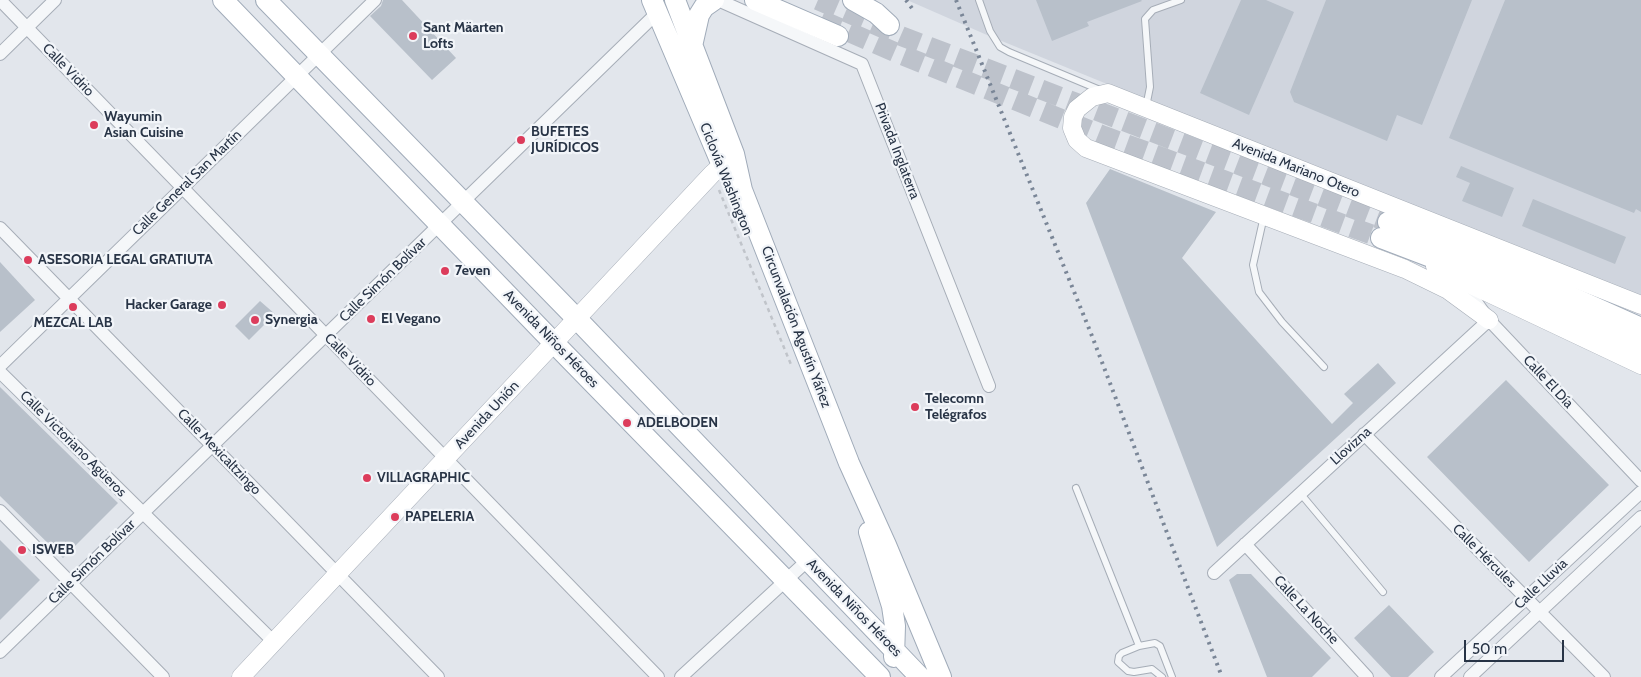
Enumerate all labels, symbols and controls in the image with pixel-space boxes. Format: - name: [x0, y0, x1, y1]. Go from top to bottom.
- place label: Sant Mäarten Lofts: [423, 20, 504, 52]
- marker: Sant Mäarten Lofts: [407, 30, 419, 42]
- street label: Calle Vidrio: [39, 40, 97, 100]
- street label: Privada Inglaterra: [871, 100, 923, 202]
- place label: Wayumin Asian Cuisine: [104, 109, 184, 142]
- marker: Wayumin Asian Cuisine: [88, 119, 100, 131]
- street label: Ciclovía Washington: [696, 120, 756, 238]
- place label: BUFETES JURÍDICOS: [531, 124, 599, 156]
- street label: Calle General San Martín: [129, 127, 245, 239]
- marker: BUFETES JURÍDICOS: [515, 134, 527, 146]
- street label: Avenida Mariano Otero: [1230, 135, 1362, 201]
- street label: Calle Simón Bolívar: [336, 234, 430, 326]
- street label: Circunvalación Agustín Yáñez: [757, 244, 835, 410]
- place label: ASESORIA LEGAL GRATIUTA: [38, 252, 213, 268]
- marker: ASESORIA LEGAL GRATIUTA: [22, 254, 34, 266]
- place label: 7even: [455, 263, 491, 279]
- marker: 7even: [439, 265, 451, 277]
- street label: Avenida Niños Héroes: [500, 287, 602, 391]
- place label: Hacker Garage: [125, 297, 212, 313]
- marker: Hacker Garage: [216, 299, 228, 311]
- marker: MEZCAL LAB: [67, 301, 79, 313]
- place label: El Vegano: [381, 311, 441, 327]
- place label: Synergia: [265, 312, 318, 328]
- marker: El Vegano: [365, 313, 377, 325]
- marker: Synergia: [249, 314, 261, 326]
- place label: MEZCAL LAB: [34, 315, 112, 331]
- street label: Calle Vidrio: [321, 330, 379, 390]
- street label: Calle El Día: [1519, 352, 1577, 412]
- street label: Avenida Unión: [451, 378, 523, 452]
- street label: Calle Victoriano Agüeros: [16, 387, 130, 501]
- place label: Telecomn Telégrafos: [925, 391, 987, 424]
- marker: Telecomn Telégrafos: [909, 401, 921, 413]
- street label: Calle Mexicaltzingo: [174, 405, 264, 499]
- place label: ADELBODEN: [637, 415, 718, 431]
- marker: ADELBODEN: [621, 417, 633, 429]
- street label: Llovizna: [1327, 423, 1375, 469]
- place label: VILLAGRAPHIC: [377, 470, 470, 486]
- marker: VILLAGRAPHIC: [361, 472, 373, 484]
- place label: PAPELERIA: [405, 509, 474, 525]
- marker: PAPELERIA: [389, 511, 401, 523]
- street label: Calle Simón Bolívar: [45, 516, 139, 608]
- street label: Calle Hércules: [1449, 521, 1519, 591]
- place label: ISWEB: [32, 542, 74, 558]
- marker: ISWEB: [16, 544, 28, 556]
- street label: Calle Lluvia: [1511, 555, 1571, 613]
- street label: Avenida Niños Héroes: [803, 556, 905, 660]
- street label: Calle La Noche: [1270, 572, 1342, 648]
- scale bar: [1466, 630, 1566, 662]
- text: 50 m: [1472, 640, 1507, 658]

